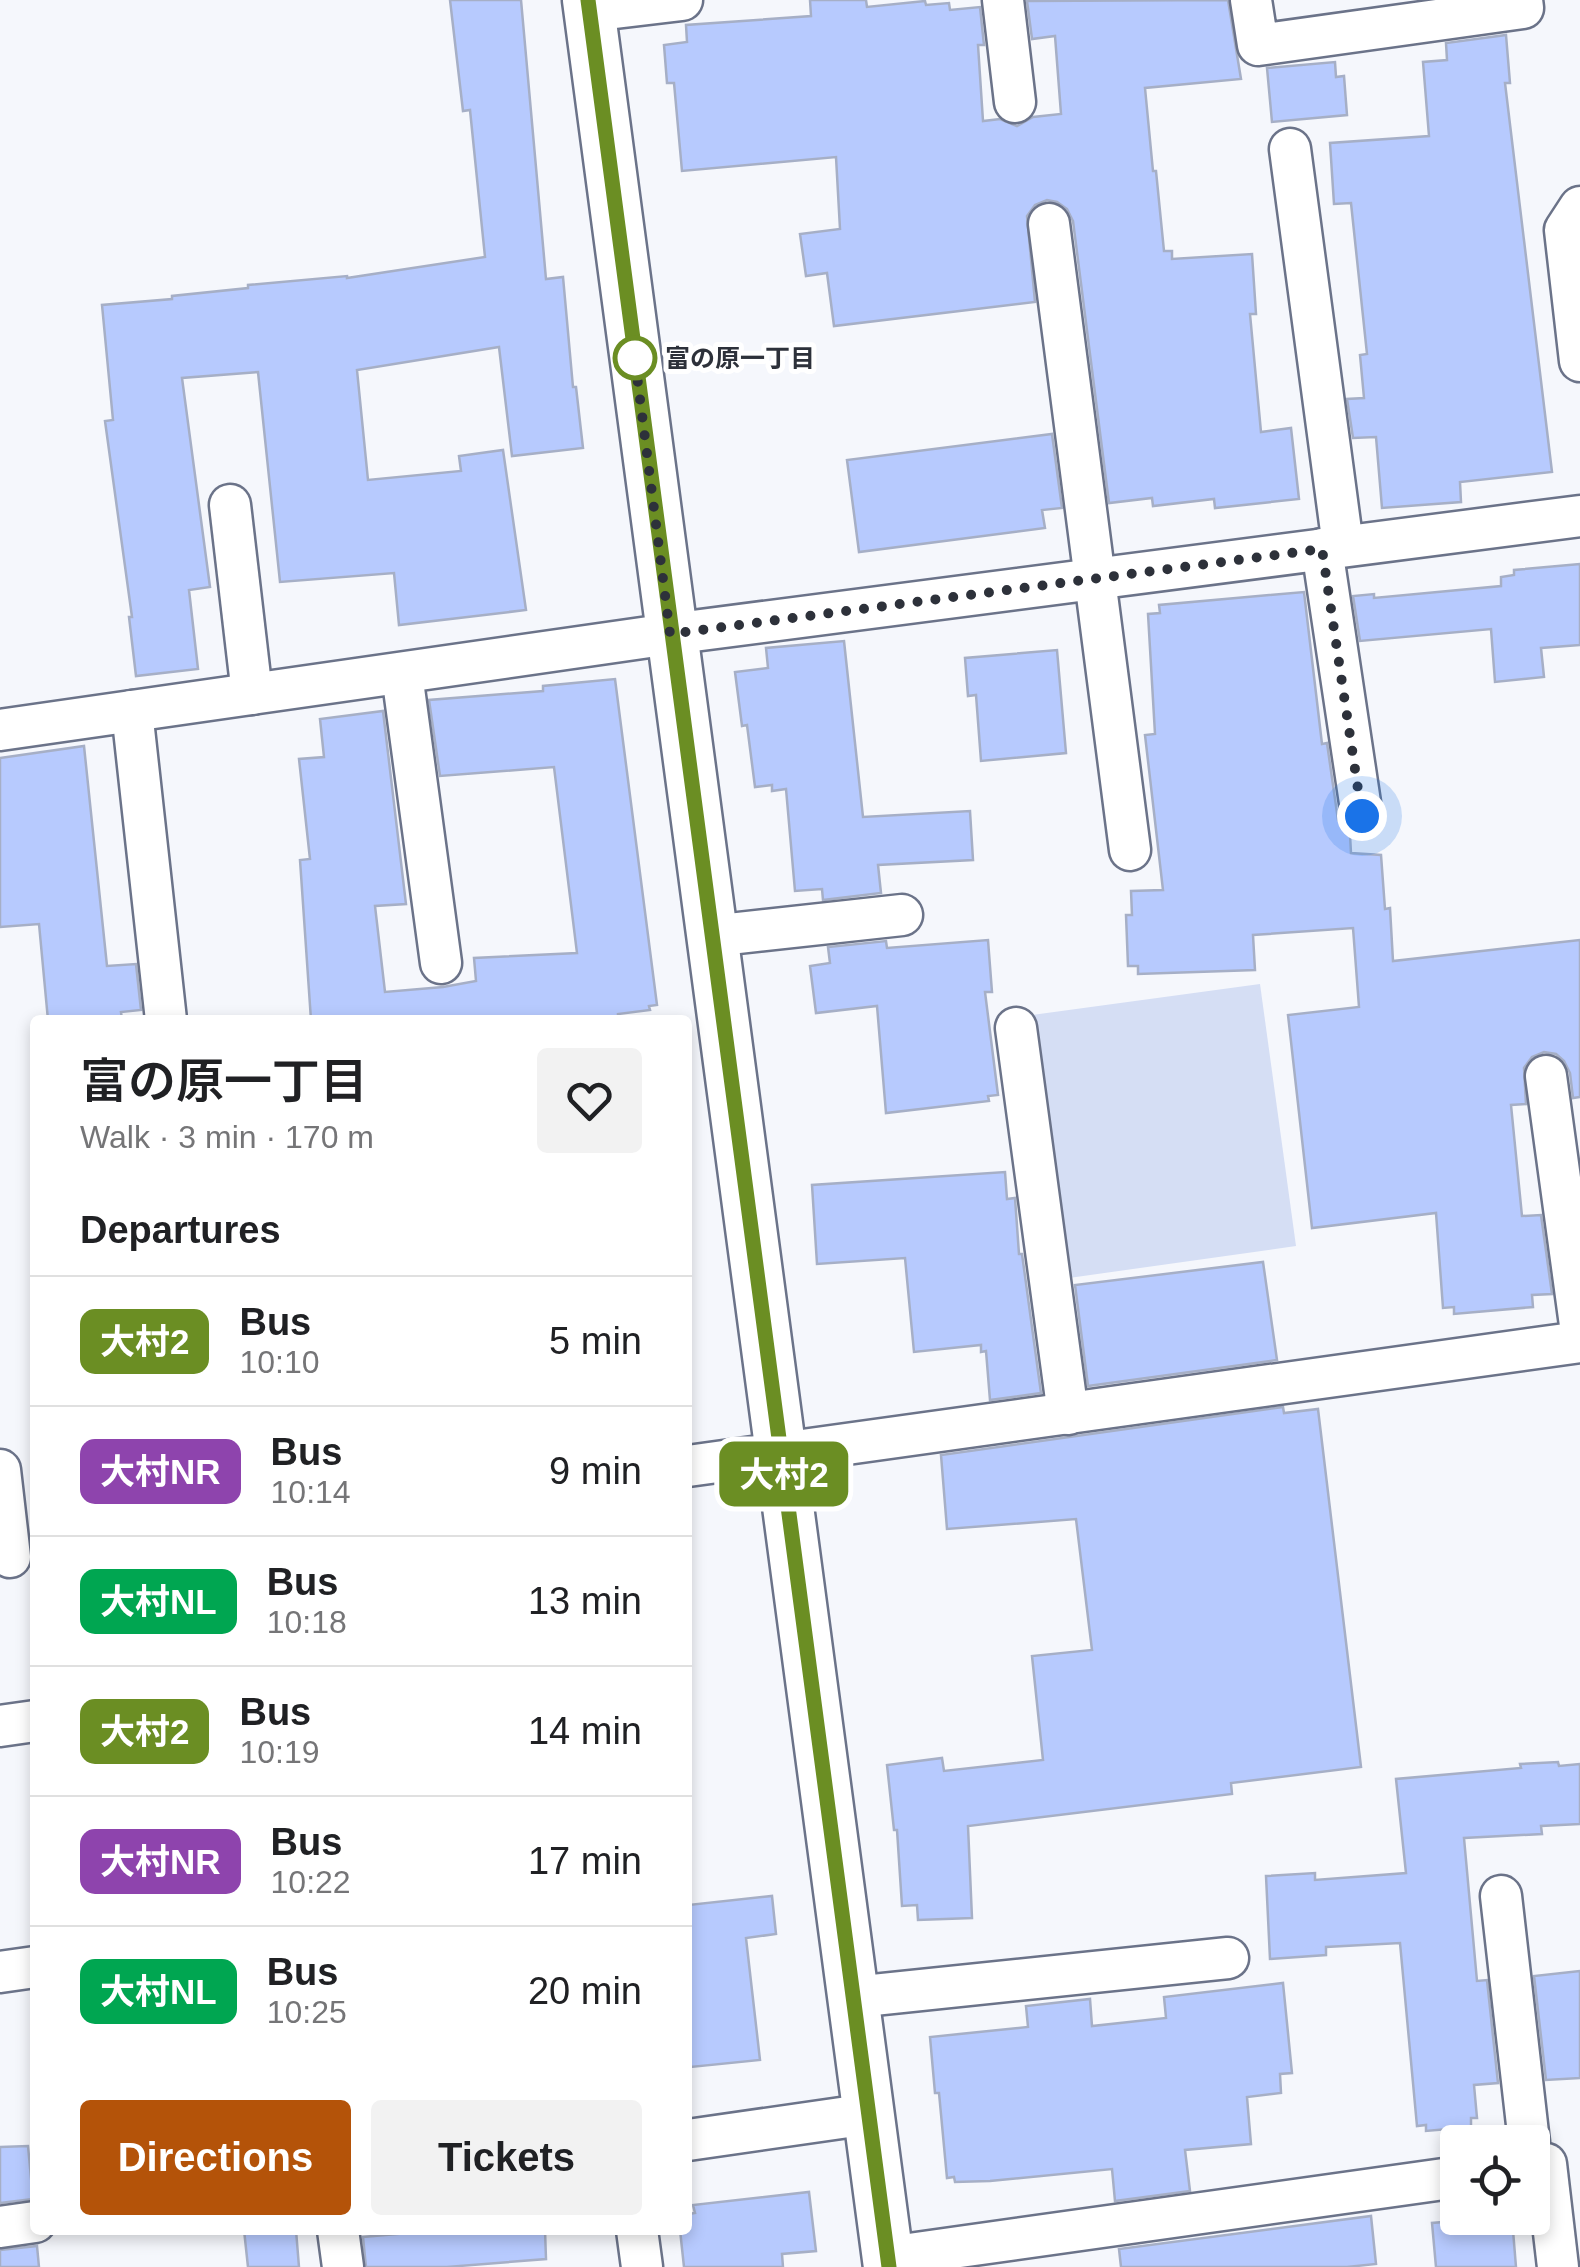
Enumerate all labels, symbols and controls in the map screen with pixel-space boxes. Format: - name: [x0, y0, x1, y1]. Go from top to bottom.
- marker: 富の原一丁目: [614, 337, 656, 379]
- place label: 富の原一丁目: [665, 344, 815, 372]
- your location: [1337, 791, 1387, 841]
- button: heart: [537, 1048, 642, 1153]
- text: 富の原一丁目: [80, 1055, 368, 1108]
- text: Walk · 3 min · 170 m: [80, 1119, 374, 1155]
- text: Departures: [80, 1209, 281, 1251]
- text: Bus: [239, 1301, 311, 1343]
- text: 5 min: [549, 1320, 642, 1362]
- text: 大村2: [100, 1322, 189, 1361]
- text: 10:10: [239, 1344, 320, 1380]
- text: Bus: [271, 1431, 342, 1473]
- line badge: 大村2: [726, 1442, 842, 1506]
- text: 9 min: [549, 1450, 642, 1492]
- text: 大村NR: [100, 1452, 221, 1491]
- text: 大村2: [739, 1455, 829, 1494]
- text: 10:14: [271, 1474, 351, 1510]
- text: Bus: [267, 1561, 338, 1603]
- text: 13 min: [528, 1580, 642, 1622]
- text: 大村NL: [100, 1582, 217, 1621]
- text: 10:18: [267, 1604, 347, 1640]
- text: Bus: [239, 1691, 311, 1733]
- text: 14 min: [528, 1710, 642, 1752]
- text: 大村2: [100, 1712, 189, 1751]
- text: 10:19: [239, 1734, 320, 1770]
- text: Bus: [271, 1821, 342, 1863]
- text: 17 min: [528, 1840, 642, 1882]
- text: 大村NR: [100, 1842, 221, 1881]
- text: 10:22: [271, 1864, 351, 1900]
- text: Bus: [267, 1951, 338, 1993]
- text: 20 min: [528, 1970, 642, 2012]
- text: 大村NL: [100, 1972, 217, 2011]
- text: 10:25: [267, 1994, 347, 2030]
- button: Directions: [80, 2100, 351, 2215]
- button: Tickets: [371, 2100, 642, 2215]
- map controls: [1440, 2125, 1550, 2235]
- button: locate: [1440, 2125, 1550, 2235]

